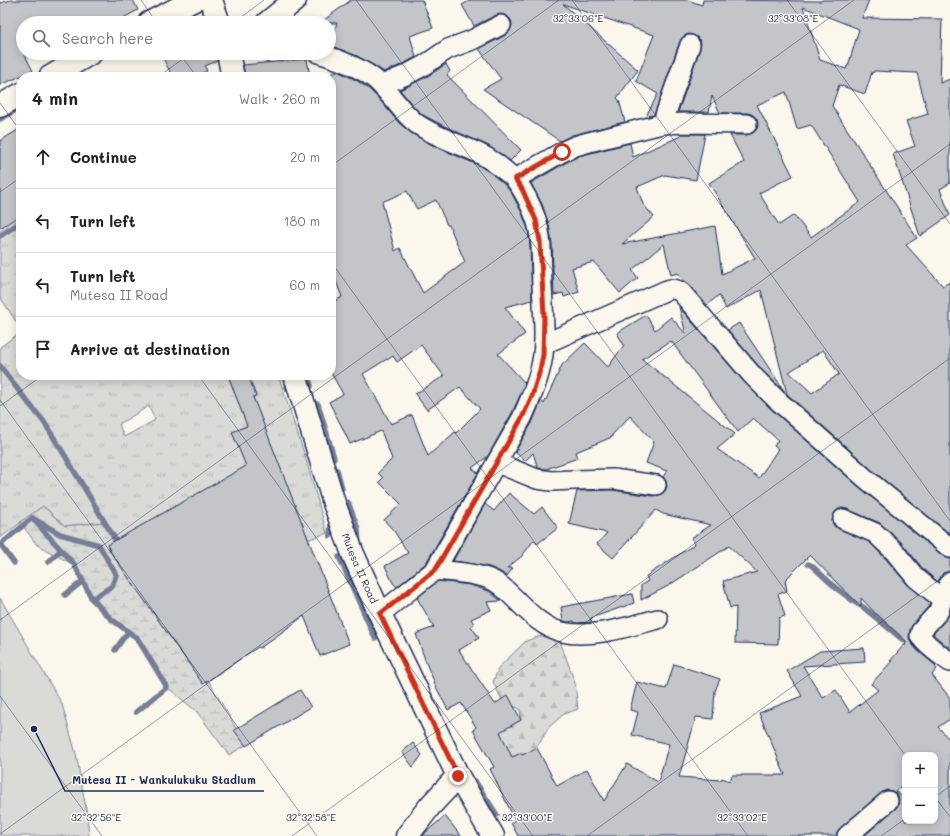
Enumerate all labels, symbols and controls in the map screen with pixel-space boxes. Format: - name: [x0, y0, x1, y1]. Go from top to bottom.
- text: 32°33'06"E: [553, 11, 604, 25]
- text: 32°33'08"E: [768, 11, 819, 25]
- search box: [16, 16, 336, 60]
- icon: search: [30, 27, 52, 49]
- text: Search here: [62, 28, 153, 48]
- text: 4 min: [32, 87, 78, 109]
- text: Walk · 260 m: [239, 90, 320, 107]
- route start: [553, 143, 571, 161]
- icon: ahead: [32, 146, 54, 168]
- text: Continue: [70, 147, 137, 167]
- text: 20 m: [290, 148, 320, 165]
- icon: left: [32, 210, 54, 232]
- text: Turn left: [70, 211, 135, 231]
- text: 180 m: [284, 212, 320, 229]
- text: Turn left: [70, 266, 135, 286]
- icon: left: [32, 274, 54, 296]
- text: 60 m: [290, 276, 320, 293]
- text: Mutesa II Road: [70, 286, 168, 303]
- icon: arrive: [32, 338, 54, 360]
- text: Arrive at destination: [70, 339, 230, 359]
- street label: Mutesa II Road: [339, 531, 381, 606]
- map controls: [902, 752, 938, 824]
- button: +: [902, 752, 938, 788]
- route end: [449, 767, 467, 785]
- callout: Mutesa II - Wankulukuku Stadium: [65, 768, 264, 791]
- text: Mutesa II - Wankulukuku Stadium: [72, 772, 256, 787]
- button: −: [902, 788, 938, 824]
- text: 32°32'56"E: [71, 810, 121, 824]
- text: 32°32'58"E: [286, 810, 336, 824]
- text: 32°33'00"E: [502, 810, 553, 824]
- text: 32°33'02"E: [717, 810, 767, 824]

